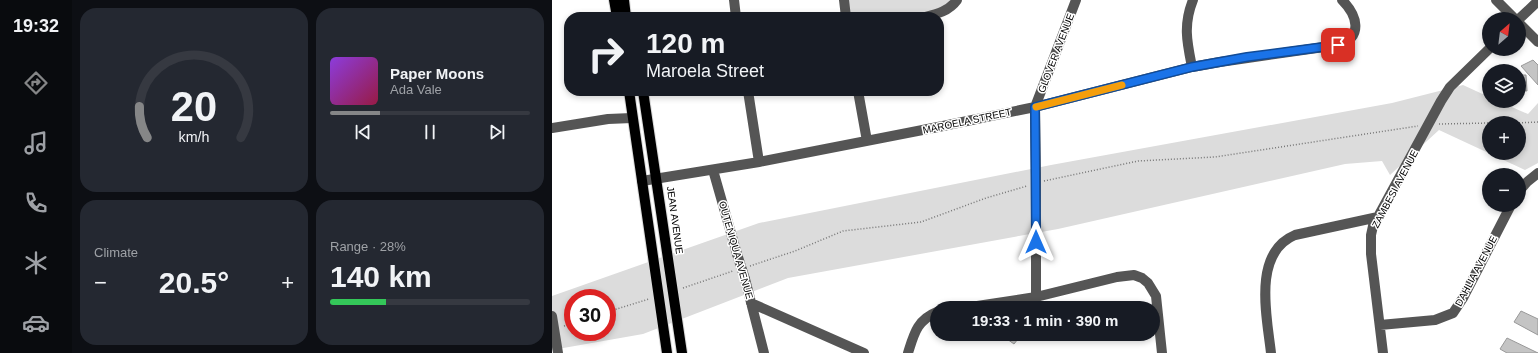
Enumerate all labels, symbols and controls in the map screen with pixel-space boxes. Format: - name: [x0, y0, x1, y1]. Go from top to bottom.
- street label: GLOVER AVENUE: [1036, 11, 1076, 94]
- north arrow: [1482, 12, 1526, 56]
- map controls: [1482, 12, 1526, 212]
- text: 19:32: [13, 16, 59, 36]
- icon: right: [580, 28, 632, 80]
- text: 120 m: [646, 28, 725, 59]
- pin: [1321, 28, 1355, 62]
- icon: arrive: [1327, 34, 1349, 56]
- text: Maroela Street: [646, 61, 764, 81]
- button: layers: [1482, 64, 1526, 108]
- text: Paper Moons: [390, 65, 484, 82]
- icon: directions: [22, 69, 50, 97]
- text: Ada Vale: [390, 82, 442, 97]
- text: 20: [171, 83, 217, 130]
- street label: MAROELA STREET: [922, 106, 1012, 136]
- button: +: [1482, 116, 1526, 160]
- icon: previous: [352, 121, 374, 143]
- icon: pause: [419, 121, 441, 143]
- icon: next: [486, 121, 508, 143]
- text: km/h: [179, 128, 210, 144]
- icon: music: [22, 129, 50, 157]
- street label: ZAMBESI AVENUE: [1370, 148, 1420, 230]
- button: −: [1482, 168, 1526, 212]
- street label: JEAN AVENUE: [665, 185, 685, 255]
- icon: phone: [22, 189, 50, 217]
- street label: OUTENIQUA AVENUE: [717, 200, 755, 301]
- position arrow: [1015, 221, 1057, 263]
- street label: DAHLIA AVENUE: [1453, 234, 1499, 308]
- text: Range · 28%: [330, 239, 406, 254]
- text: Climate: [94, 245, 138, 260]
- icon: climate: [22, 249, 50, 277]
- text: 140 km: [330, 260, 432, 293]
- text: 20.5°: [159, 266, 229, 299]
- text: −: [94, 270, 107, 295]
- text: +: [281, 270, 294, 295]
- speed limit sign: 30: [564, 289, 616, 341]
- icon: car: [22, 309, 50, 337]
- text: 19:33 · 1 min · 390 m: [972, 312, 1118, 329]

